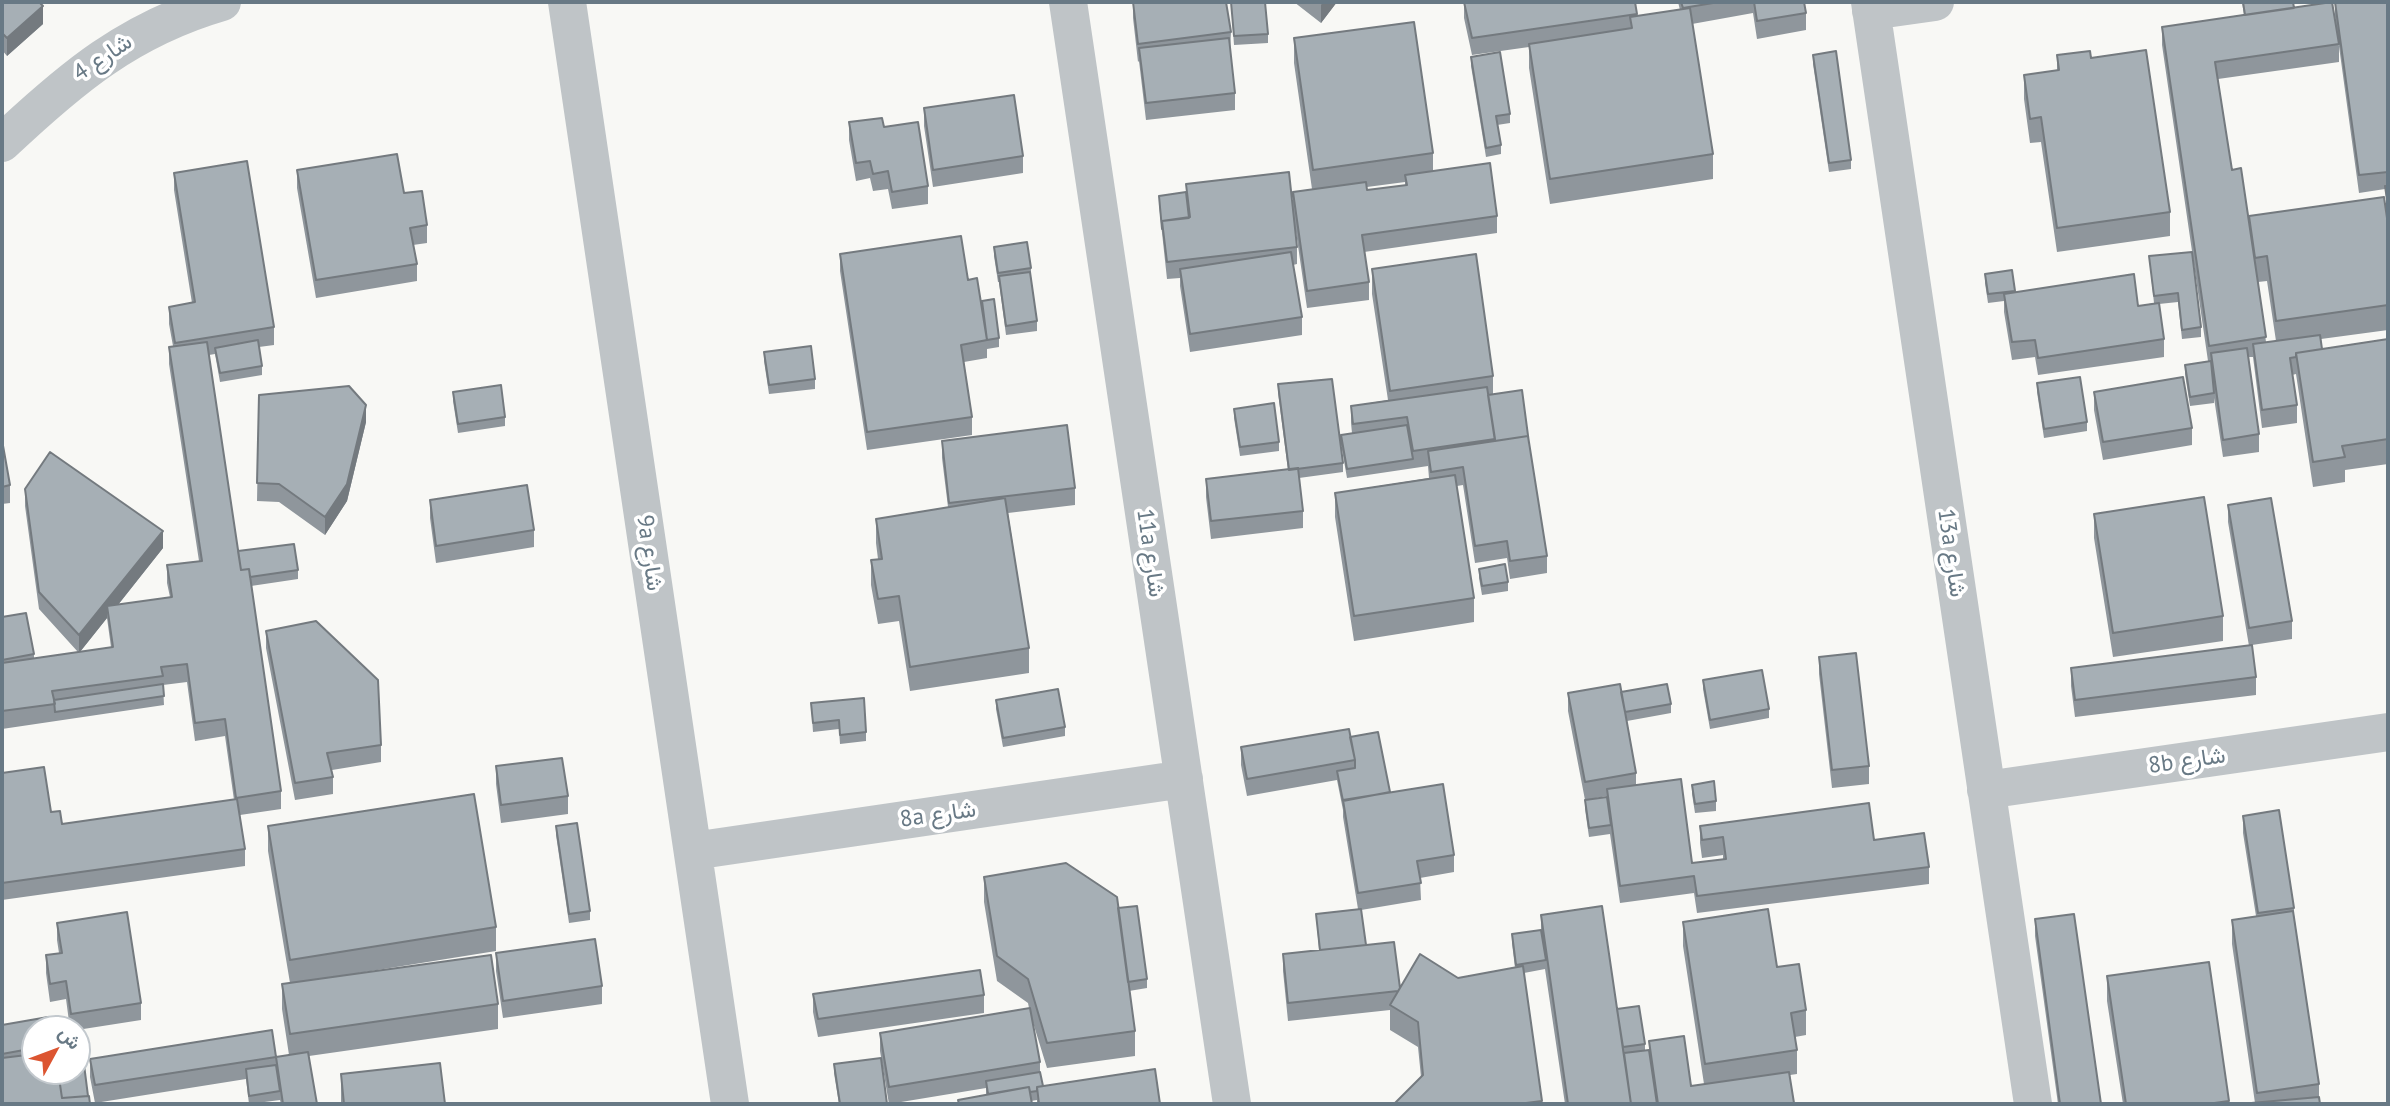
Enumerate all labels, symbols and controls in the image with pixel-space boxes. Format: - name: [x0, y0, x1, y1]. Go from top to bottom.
- street label: شارع 4: [68, 28, 138, 88]
- street label: 11a شارع: [1130, 507, 1170, 599]
- street label: 13a شارع: [1931, 507, 1971, 599]
- street label: 9a شارع: [630, 513, 668, 593]
- street label: 8b شارع: [2147, 742, 2227, 780]
- street label: 8a شارع: [898, 796, 978, 834]
- north arrow: [21, 1015, 91, 1085]
- text: ش: [54, 1021, 87, 1054]

